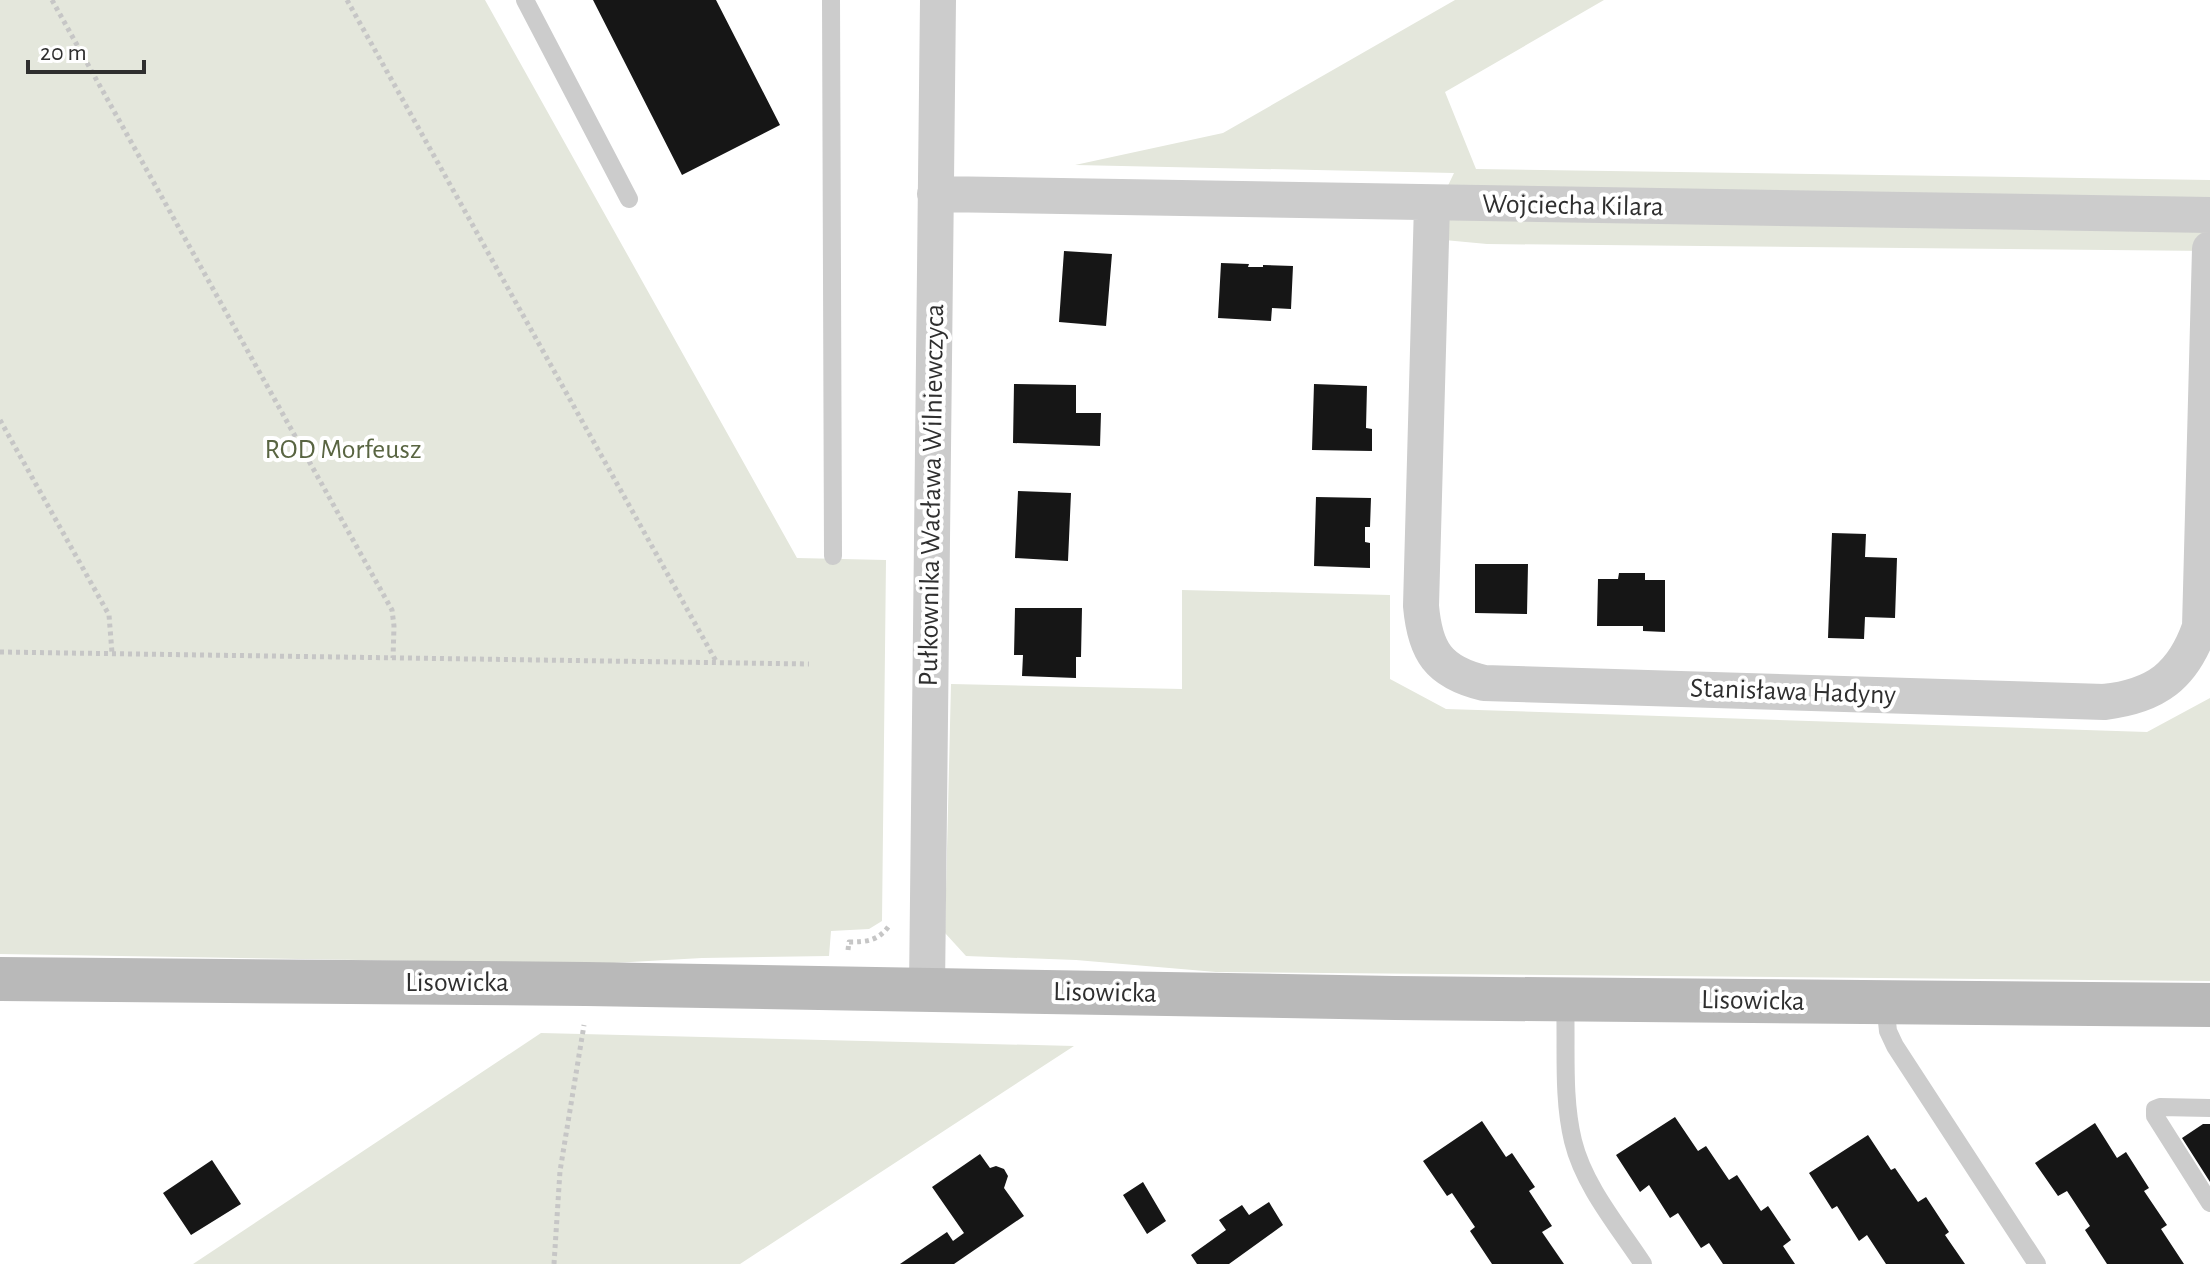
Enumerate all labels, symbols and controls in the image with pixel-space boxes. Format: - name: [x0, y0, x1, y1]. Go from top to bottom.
- scale bar: [28, 24, 144, 74]
- text: 20 m: [40, 41, 87, 65]
- street label: Wojciecha Kilara: [1482, 190, 1664, 222]
- street label: Pułkownika Wacława Wilniewczyca: [915, 303, 949, 687]
- park label: ROD Morfeusz: [265, 436, 421, 464]
- street label: Stanisława Hadyny: [1690, 674, 1896, 710]
- street label: Lisowicka: [405, 969, 509, 997]
- street label: Lisowicka: [1053, 978, 1157, 1008]
- street label: Lisowicka: [1701, 986, 1805, 1016]

